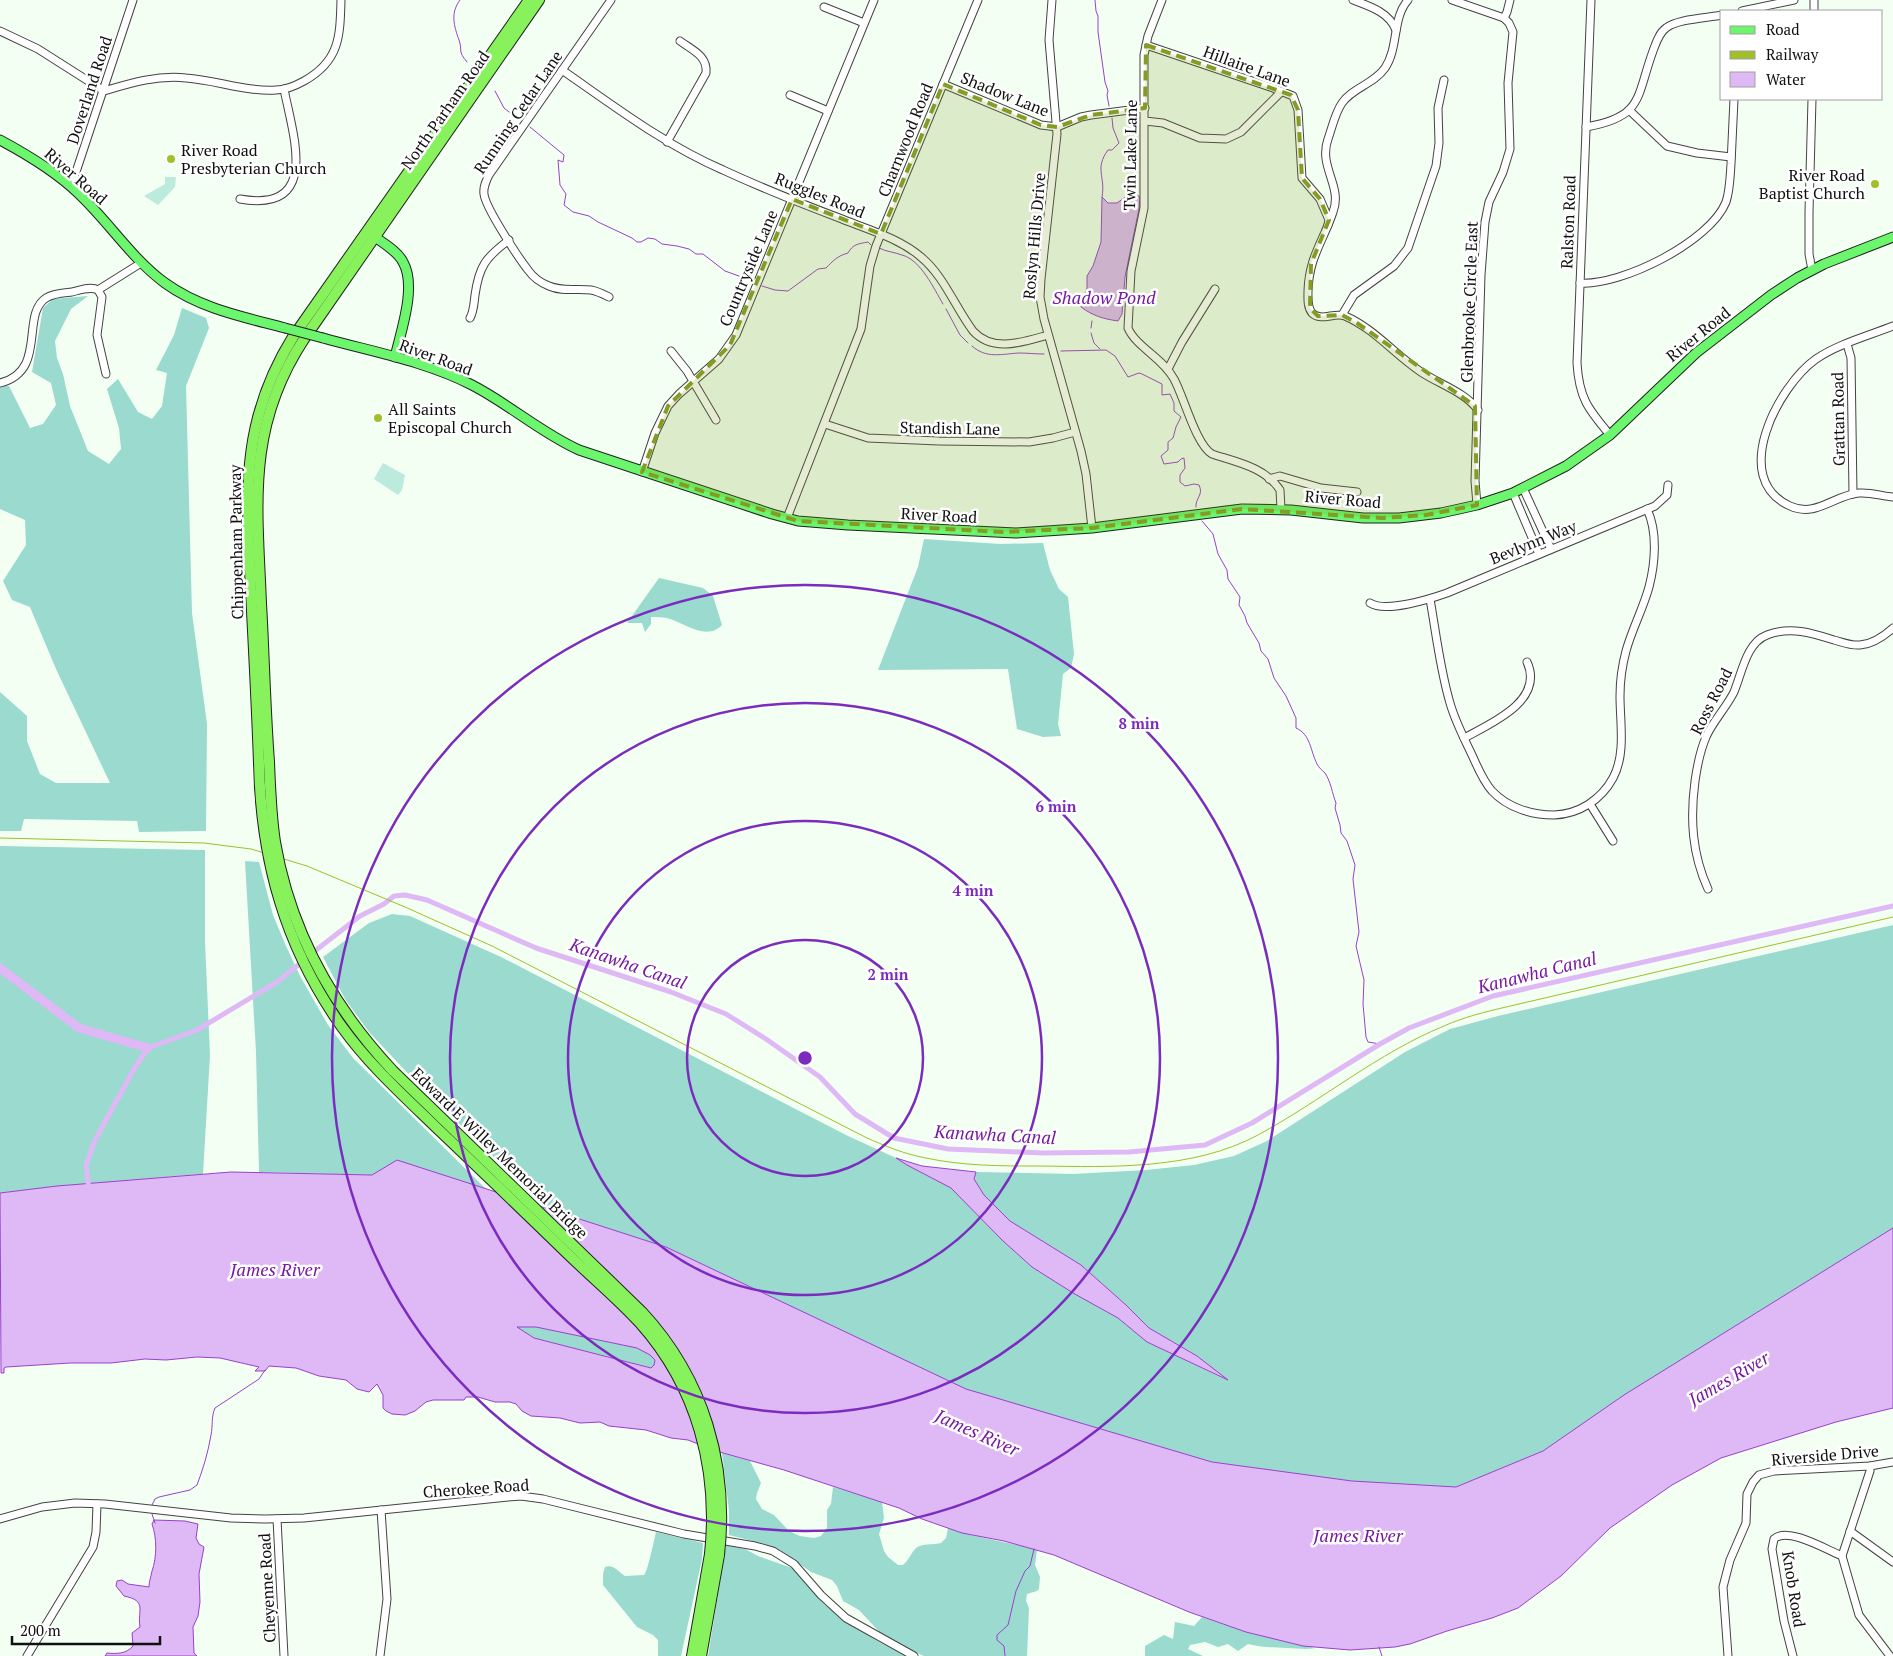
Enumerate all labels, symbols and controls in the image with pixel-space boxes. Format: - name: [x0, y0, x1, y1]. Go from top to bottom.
- legend: [1720, 10, 1883, 100]
- text: Road: [1766, 19, 1799, 39]
- street label: Doverland Road: [61, 33, 117, 147]
- street label: Hillaire Lane: [1200, 40, 1294, 92]
- text: Railway: [1766, 44, 1819, 64]
- street label: North Parham Road: [396, 46, 494, 174]
- street label: Running Cedar Lane: [469, 46, 567, 178]
- street label: Shadow Lane: [958, 66, 1052, 122]
- text: Water: [1766, 69, 1806, 89]
- street label: Charnwood Road: [872, 80, 938, 200]
- street label: Twin Lake Lane: [1118, 99, 1142, 211]
- place label: River Road Presbyterian Church: [181, 139, 327, 179]
- street label: River Road: [40, 143, 112, 210]
- marker: River Road Presbyterian Church: [165, 153, 177, 165]
- place label: River Road Baptist Church: [1759, 164, 1866, 204]
- street label: Ruggles Road: [772, 167, 869, 223]
- street label: Roslyn Hills Drive: [1018, 172, 1050, 300]
- street label: Ralston Road: [1555, 175, 1581, 269]
- marker: River Road Baptist Church: [1869, 178, 1881, 190]
- street label: Countryside Lane: [713, 206, 783, 330]
- street label: Glenbrooke Circle East: [1455, 221, 1483, 383]
- water label: Shadow Pond: [1052, 285, 1156, 309]
- street label: River Road: [1661, 301, 1735, 367]
- street label: River Road: [396, 334, 476, 380]
- street label: Grattan Road: [1826, 372, 1850, 466]
- place label: All Saints Episcopal Church: [388, 398, 512, 438]
- marker: All Saints Episcopal Church: [372, 412, 384, 424]
- street label: Standish Lane: [900, 416, 1000, 440]
- street label: Chippenham Parkway: [224, 463, 248, 620]
- street label: River Road: [1304, 485, 1382, 513]
- street label: River Road: [900, 502, 978, 528]
- street label: Bevlynn Way: [1486, 514, 1580, 569]
- street label: Ross Road: [1685, 664, 1737, 738]
- text: 8 min: [1118, 713, 1160, 733]
- text: 6 min: [1035, 796, 1077, 816]
- text: 4 min: [952, 880, 994, 900]
- water label: Kanawha Canal: [566, 932, 690, 994]
- water label: Kanawha Canal: [1474, 946, 1599, 999]
- text: 2 min: [867, 964, 909, 984]
- centre of rings: [796, 1049, 814, 1067]
- street label: Edward E Willey Memorial Bridge: [407, 1063, 593, 1243]
- water label: Kanawha Canal: [933, 1119, 1056, 1149]
- water label: James River: [229, 1257, 321, 1281]
- water label: James River: [1683, 1345, 1774, 1411]
- water label: James River: [931, 1403, 1024, 1462]
- street label: Riverside Drive: [1770, 1439, 1880, 1471]
- street label: Cherokee Road: [422, 1473, 530, 1503]
- water label: James River: [1312, 1523, 1404, 1547]
- street label: Cheyenne Road: [253, 1532, 281, 1643]
- street label: Knob Road: [1777, 1549, 1811, 1629]
- scale bar: [12, 1614, 160, 1646]
- text: 200 m: [20, 1620, 61, 1640]

